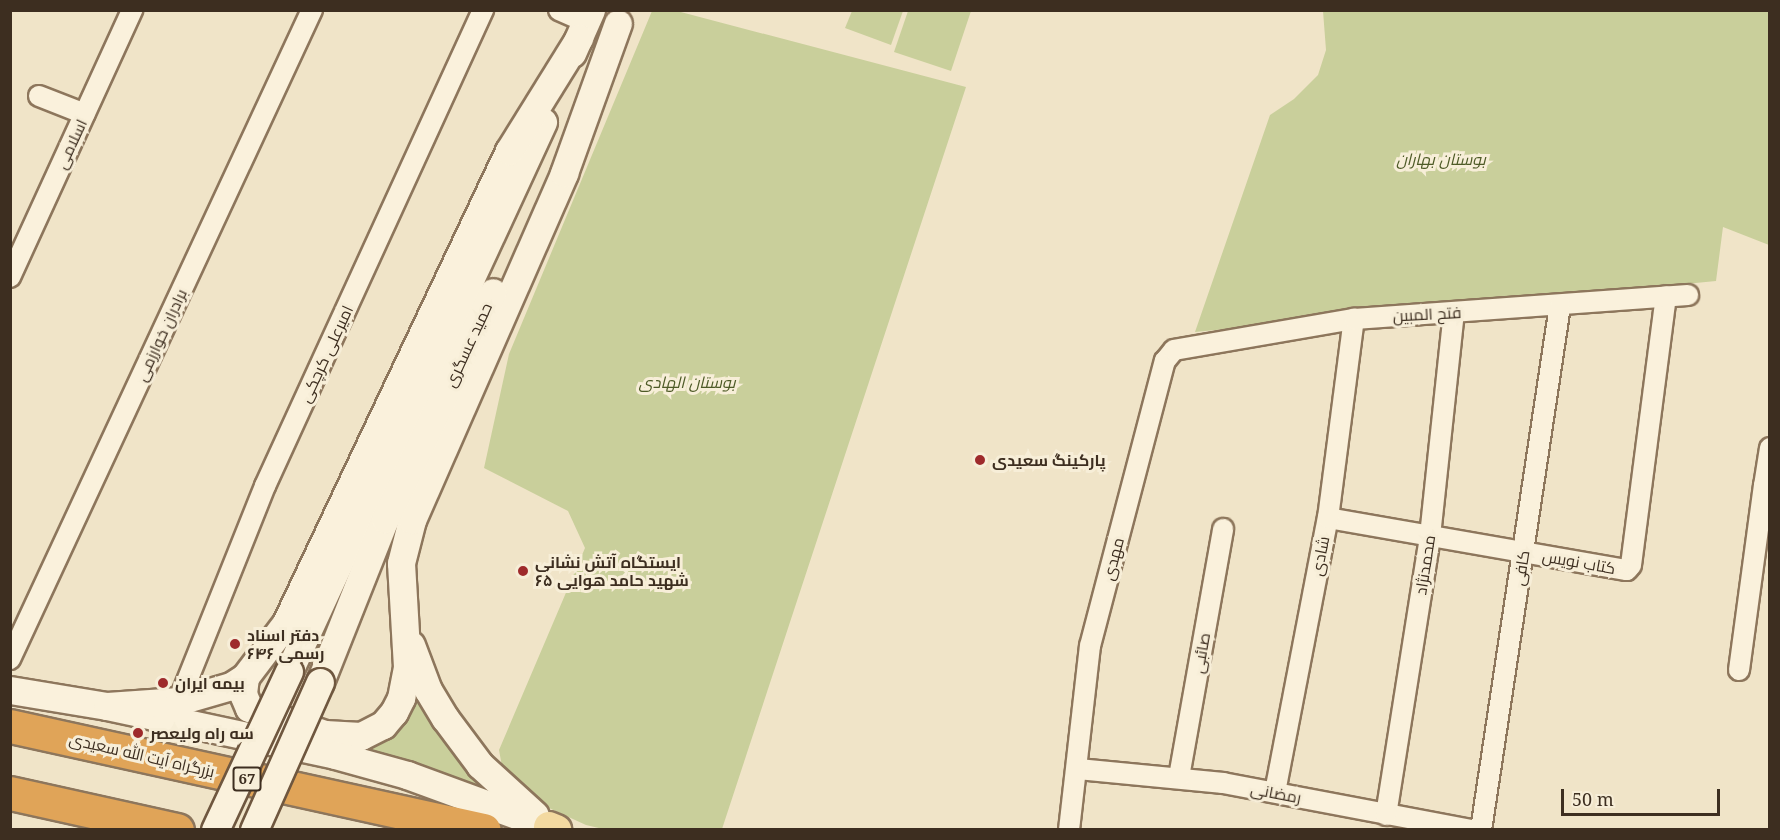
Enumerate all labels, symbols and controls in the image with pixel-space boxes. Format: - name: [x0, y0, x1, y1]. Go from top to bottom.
- street label: اسلامی: [51, 116, 91, 172]
- park label: بوستان بهاران: [1396, 149, 1486, 169]
- street label: برادران خوارزمی: [131, 286, 191, 384]
- street label: حمید عسگری: [440, 300, 496, 390]
- street label: امیرعلی کرچکی: [295, 302, 357, 406]
- street label: فتح المبین: [1392, 303, 1462, 325]
- park label: بوستان الهادی: [638, 372, 736, 392]
- place label: پارکینگ سعیدی: [992, 450, 1106, 470]
- marker: پارکینگ سعیدی: [973, 453, 987, 467]
- street label: محمدنژاد: [1411, 534, 1439, 596]
- street label: مهدی: [1098, 535, 1128, 583]
- street label: شادی: [1307, 535, 1333, 577]
- street label: کتاب نویس: [1541, 546, 1617, 578]
- street label: کافی: [1509, 549, 1533, 587]
- place label: ایستگاه آتش نشانی ۶۵ شهید حامد هوایی: [535, 552, 689, 590]
- marker: ایستگاه آتش نشانی ۶۵ شهید حامد هوایی: [516, 564, 530, 578]
- place label: دفتر اسناد رسمی ۶۴۶: [247, 625, 324, 663]
- street label: صائبی: [1188, 631, 1214, 675]
- marker: دفتر اسناد رسمی ۶۴۶: [228, 637, 242, 651]
- place label: بیمه ایران: [175, 673, 245, 693]
- marker: بیمه ایران: [156, 676, 170, 690]
- place label: سه راه ولیعصر: [150, 723, 254, 743]
- marker: سه راه ولیعصر: [131, 726, 145, 740]
- street label: بزرگراه آیت الله سعیدی: [67, 729, 217, 781]
- road number: 67: [232, 767, 262, 791]
- scale bar: [1564, 777, 1723, 815]
- street label: رمضانی: [1249, 779, 1303, 807]
- text: 50 m: [1572, 787, 1614, 811]

